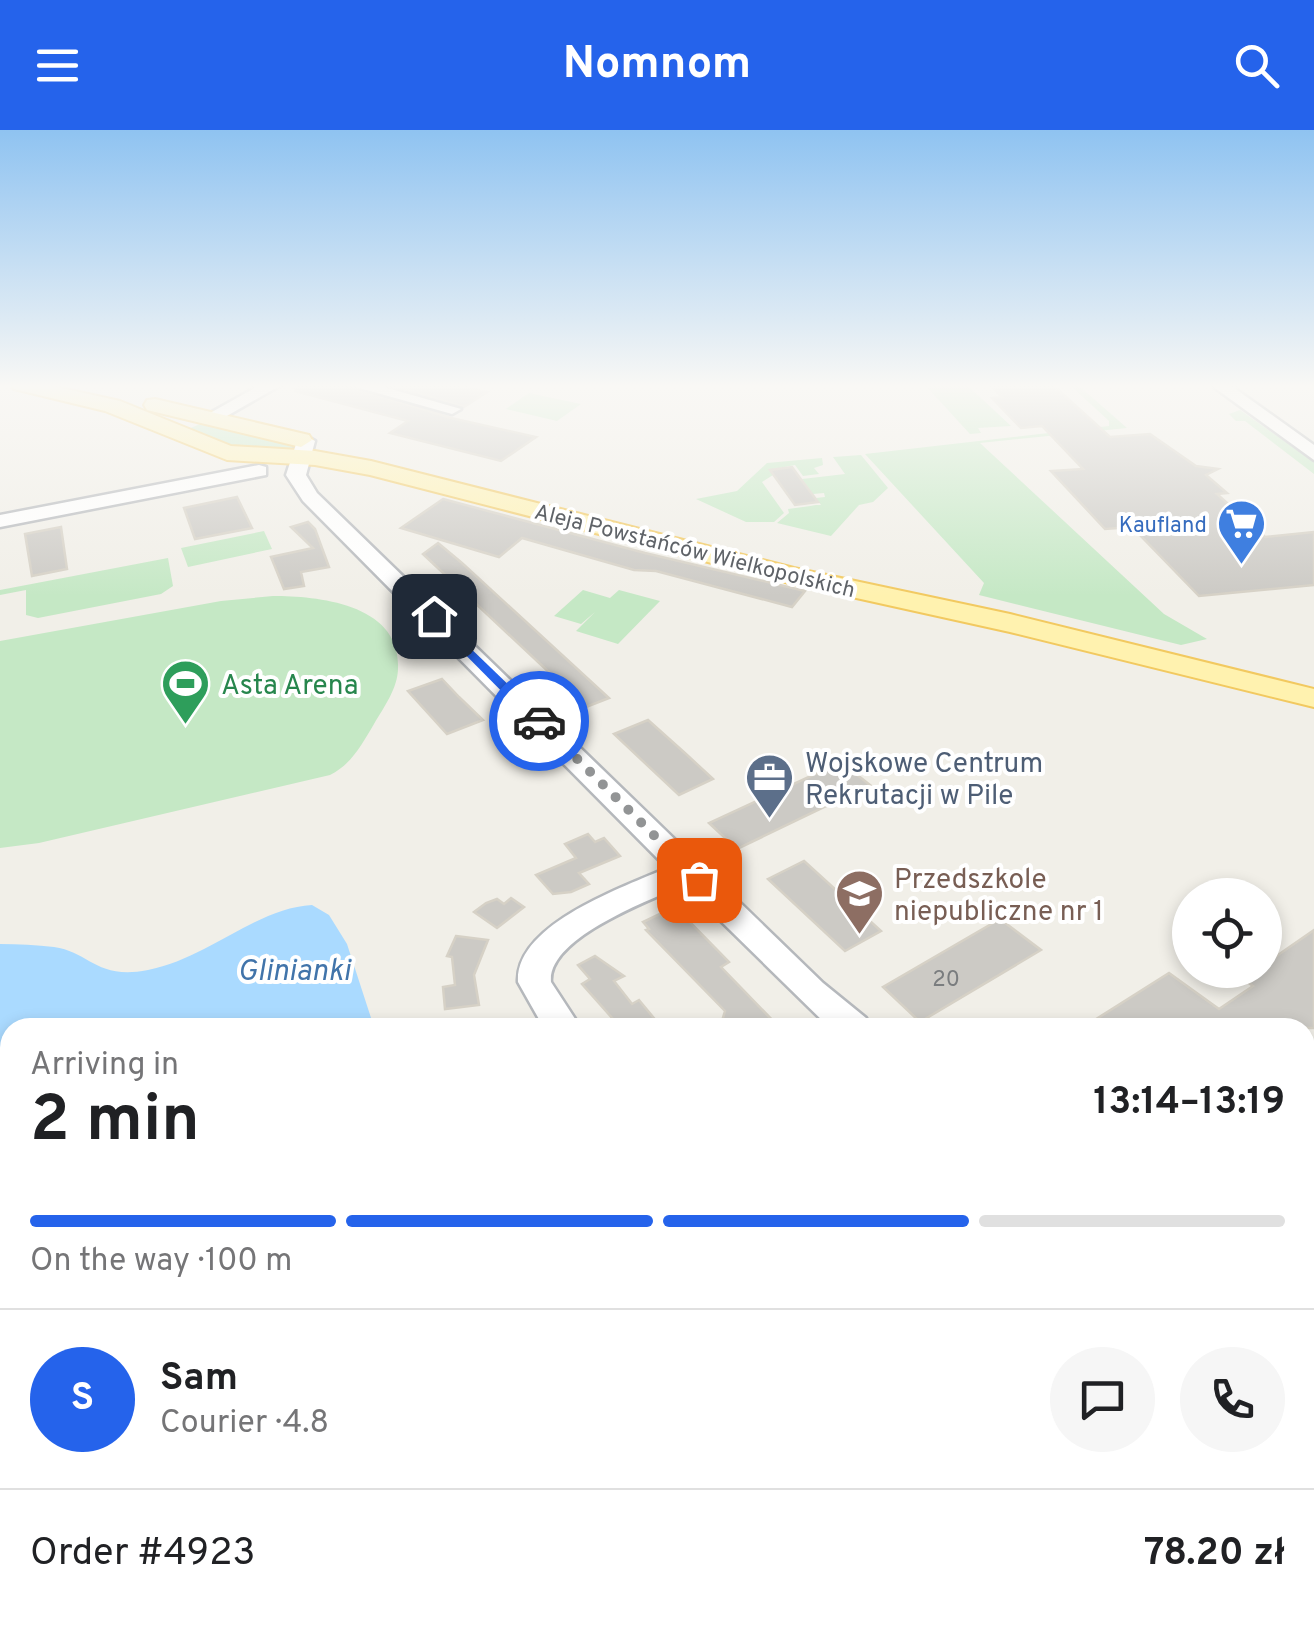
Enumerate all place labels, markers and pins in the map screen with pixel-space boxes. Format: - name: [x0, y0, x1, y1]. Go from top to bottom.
- supermarket icon: Kaufland: [1216, 498, 1268, 566]
- place label: Kaufland: [1119, 513, 1207, 540]
- pin: [392, 574, 477, 659]
- sports icon: Asta Arena: [160, 658, 212, 726]
- place label: Asta Arena: [221, 669, 358, 705]
- place label: Wojskowe Centrum Rekrutacji w Pile: [805, 747, 1043, 815]
- office icon: Wojskowe Centrum Rekrutacji w Pile: [744, 752, 796, 820]
- pin: [657, 838, 742, 923]
- place label: Przedszkole niepubliczne nr 1: [894, 863, 1104, 931]
- school or university icon: Przedszkole niepubliczne nr 1: [833, 868, 885, 936]

